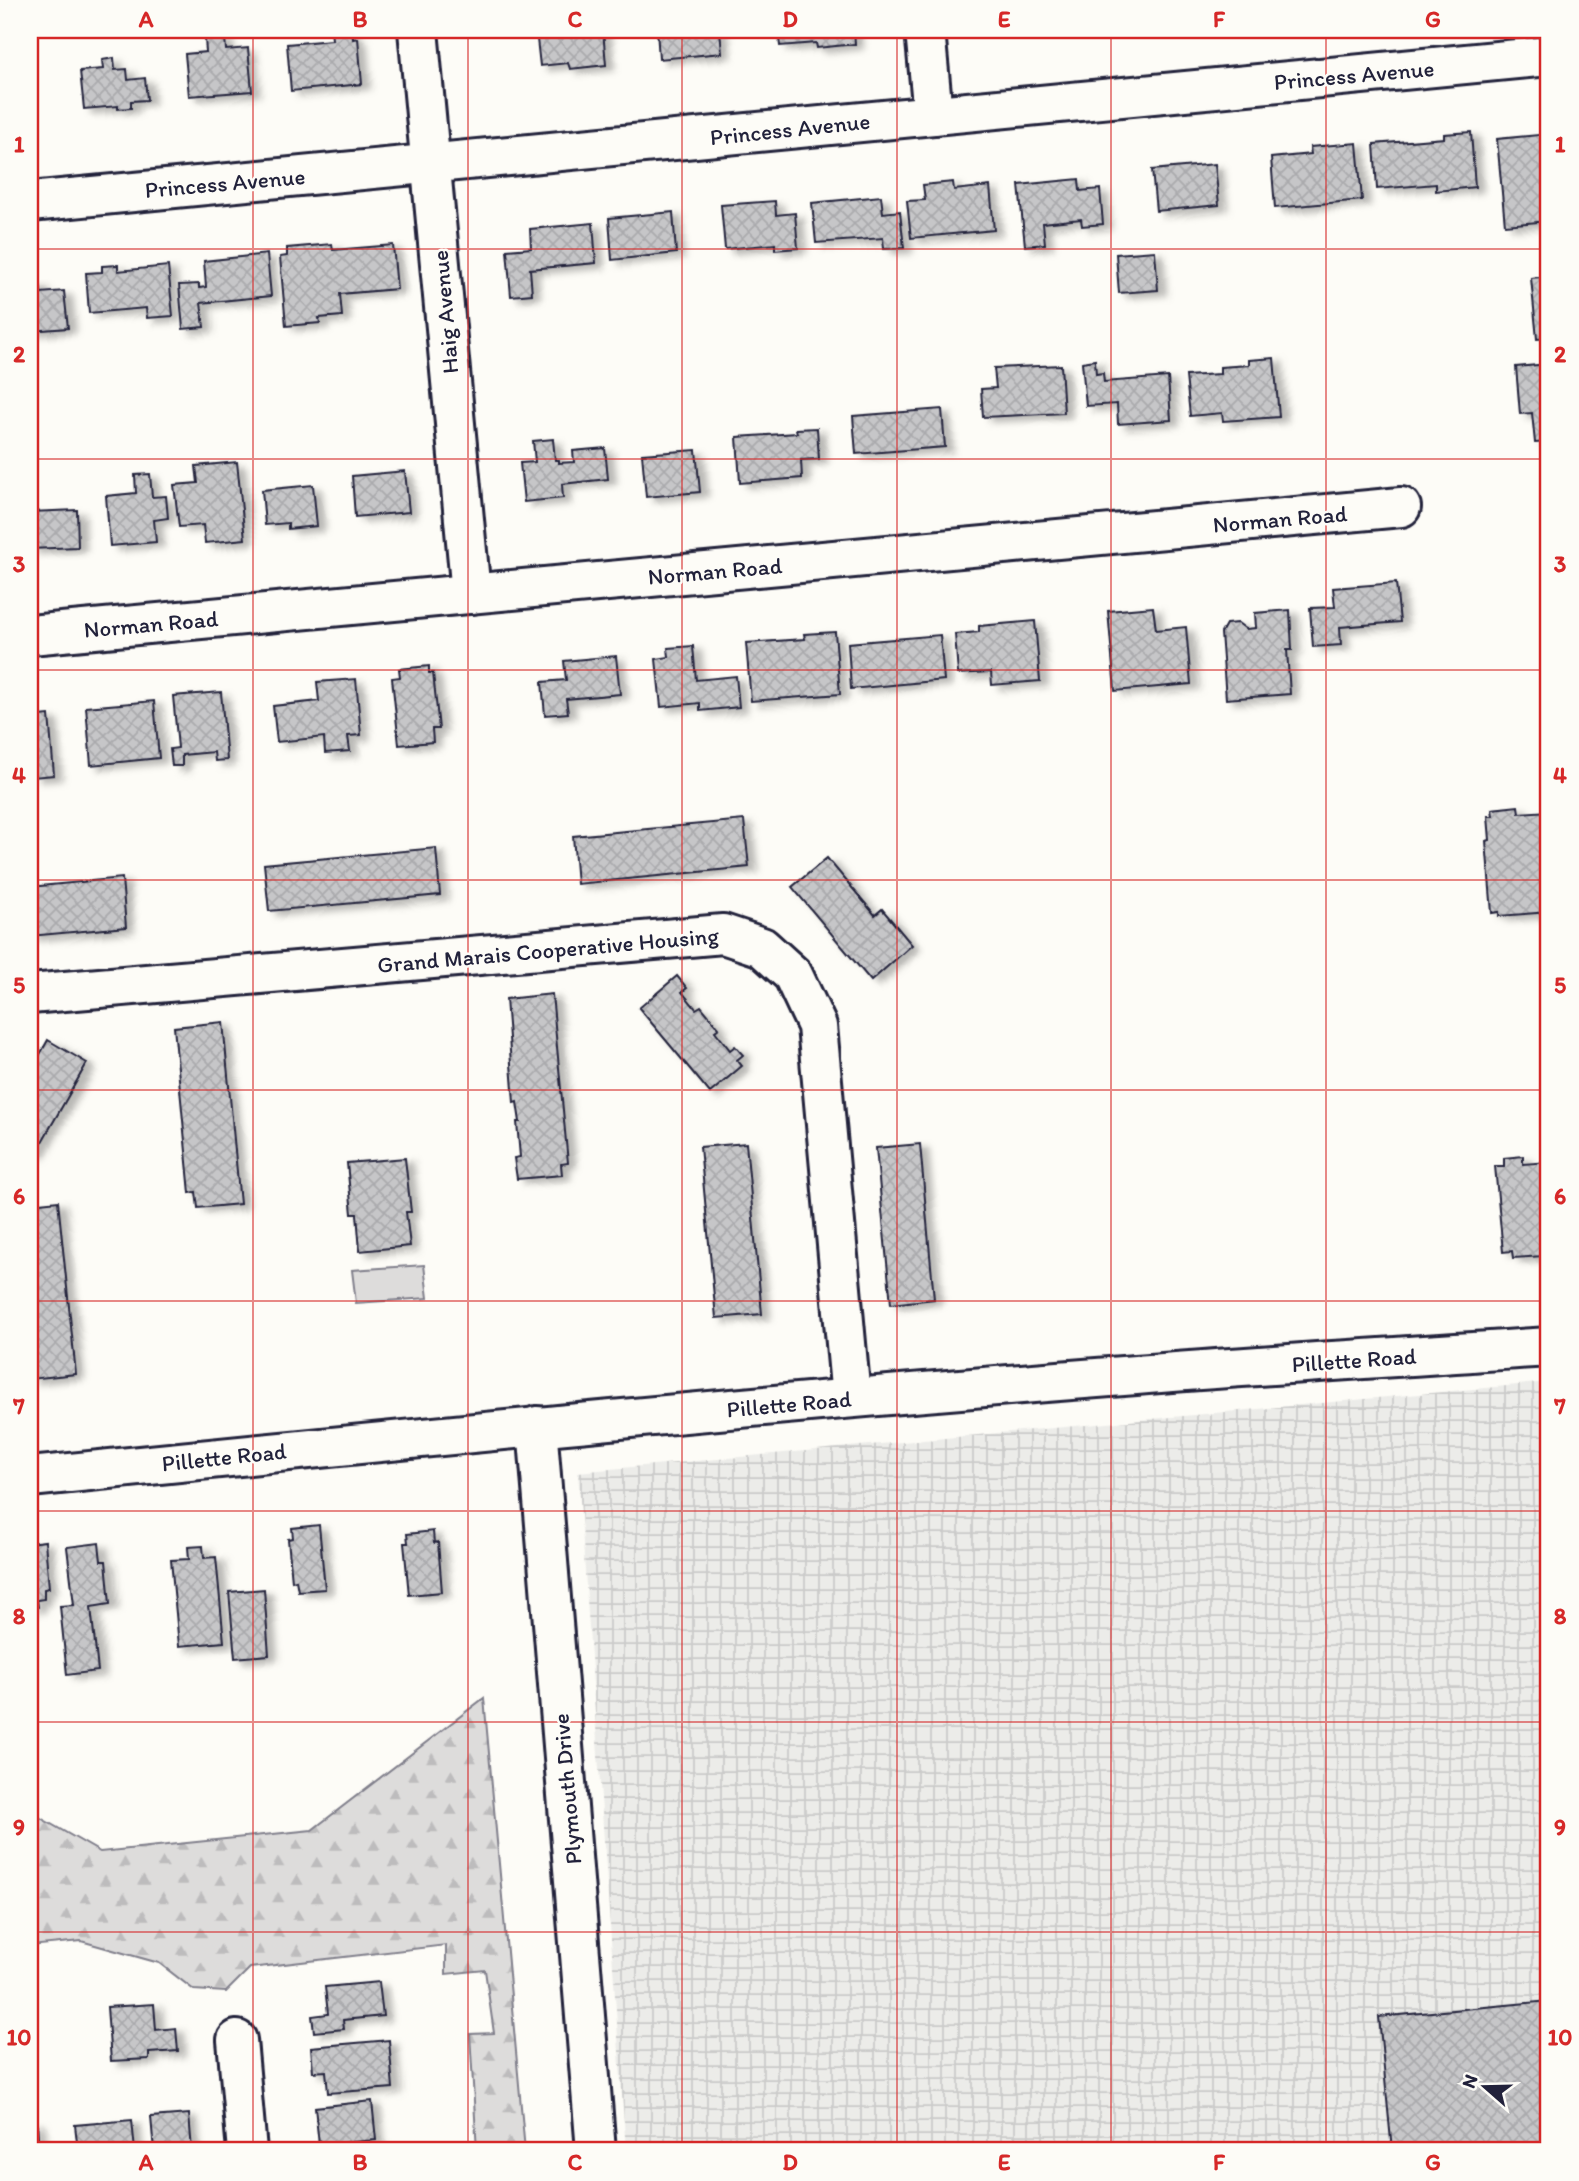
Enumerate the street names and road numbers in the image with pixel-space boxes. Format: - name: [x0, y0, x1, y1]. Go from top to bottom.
- street label: Princess Avenue: [1273, 54, 1435, 96]
- street label: Princess Avenue: [709, 107, 871, 151]
- street label: Princess Avenue: [144, 162, 306, 204]
- street label: Haig Avenue: [426, 249, 464, 375]
- street label: Norman Road: [1212, 499, 1349, 539]
- street label: Norman Road: [647, 551, 784, 591]
- street label: Norman Road: [83, 604, 220, 644]
- street label: Grand Marais Cooperative Housing: [376, 921, 720, 979]
- street label: Pillette Road: [1291, 1342, 1418, 1378]
- street label: Pillette Road: [725, 1385, 853, 1423]
- street label: Pillette Road: [160, 1437, 288, 1477]
- street label: Plymouth Drive: [546, 1712, 588, 1866]

